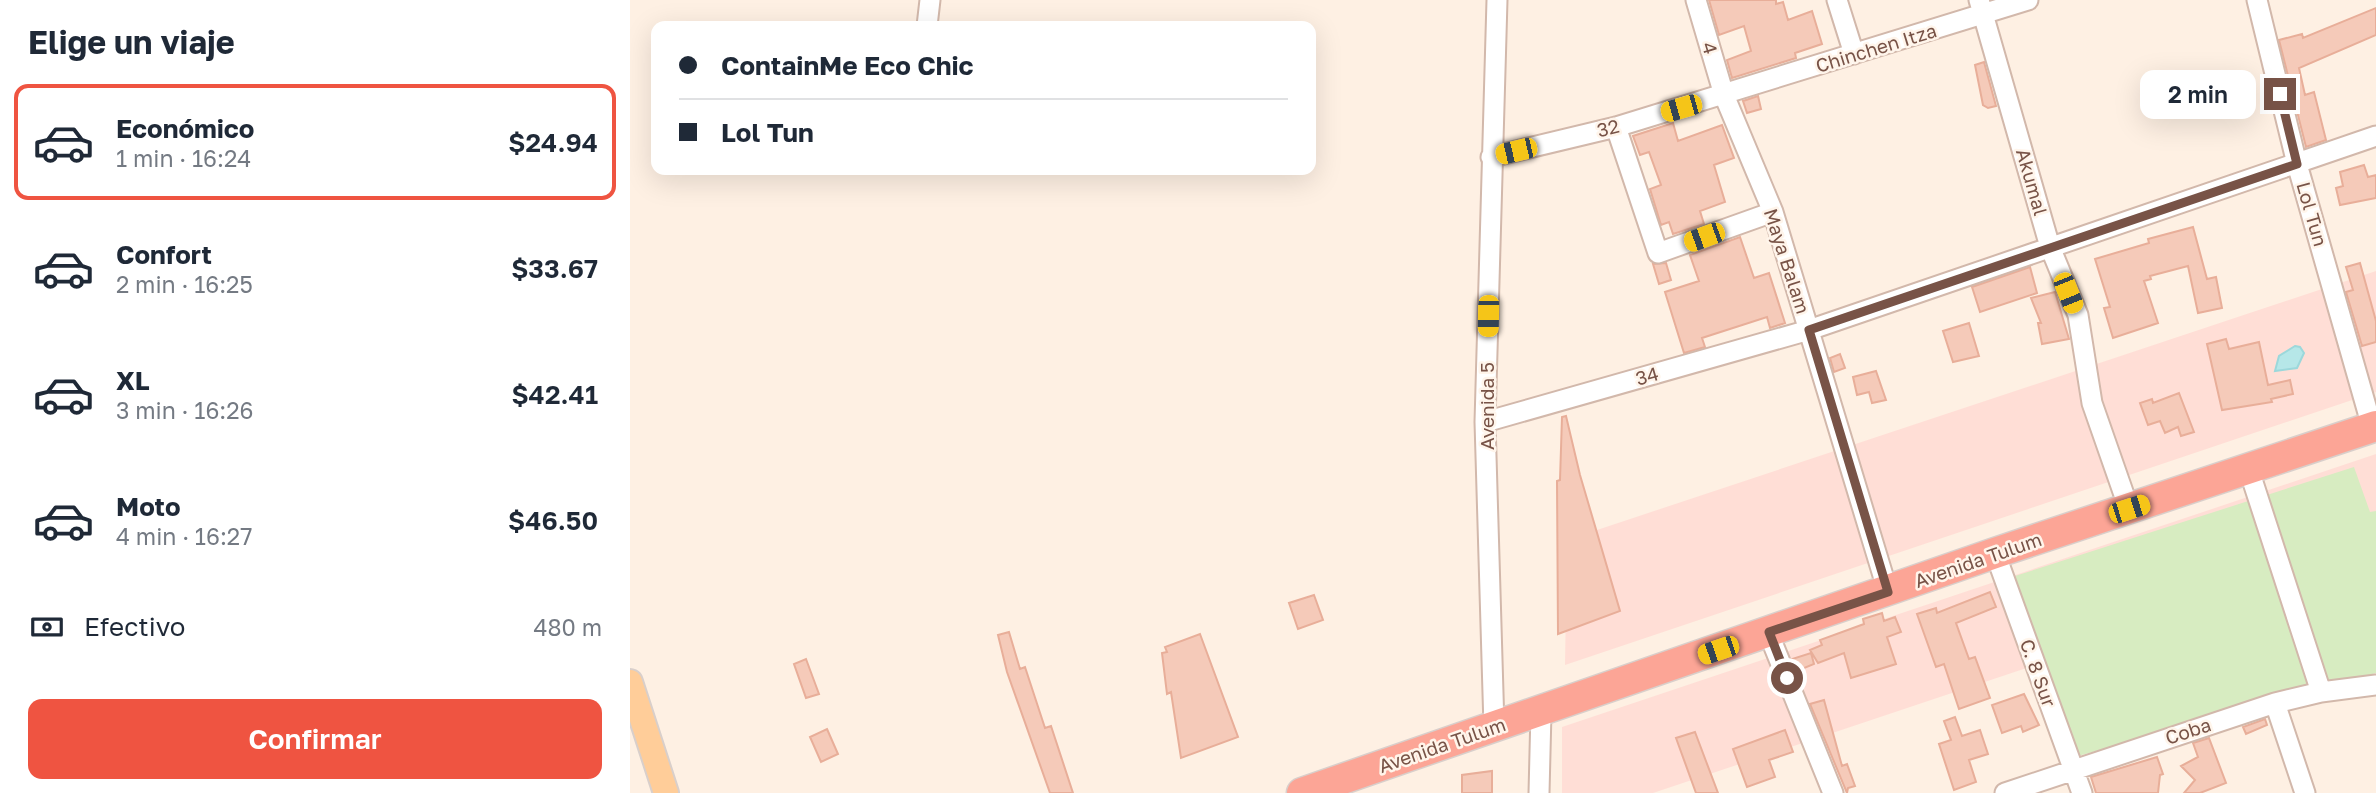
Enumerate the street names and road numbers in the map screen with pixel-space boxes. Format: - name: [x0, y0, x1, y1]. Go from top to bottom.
- street label: Chinchen Itza: [1813, 18, 1939, 77]
- street label: 4: [1698, 39, 1723, 57]
- street label: 32: [1594, 114, 1621, 141]
- street label: Akumal: [2012, 146, 2053, 218]
- street label: Lol Tun: [2292, 179, 2333, 249]
- street label: Maya Balam: [1760, 205, 1815, 316]
- street label: 34: [1633, 361, 1661, 390]
- street label: Avenida 5: [1475, 362, 1498, 450]
- street label: Avenida Tulum: [1911, 527, 2044, 592]
- street label: C. 8 Sur: [2016, 636, 2062, 710]
- street label: Avenida Tulum: [1375, 712, 1508, 777]
- street label: Coba: [2162, 712, 2214, 749]

